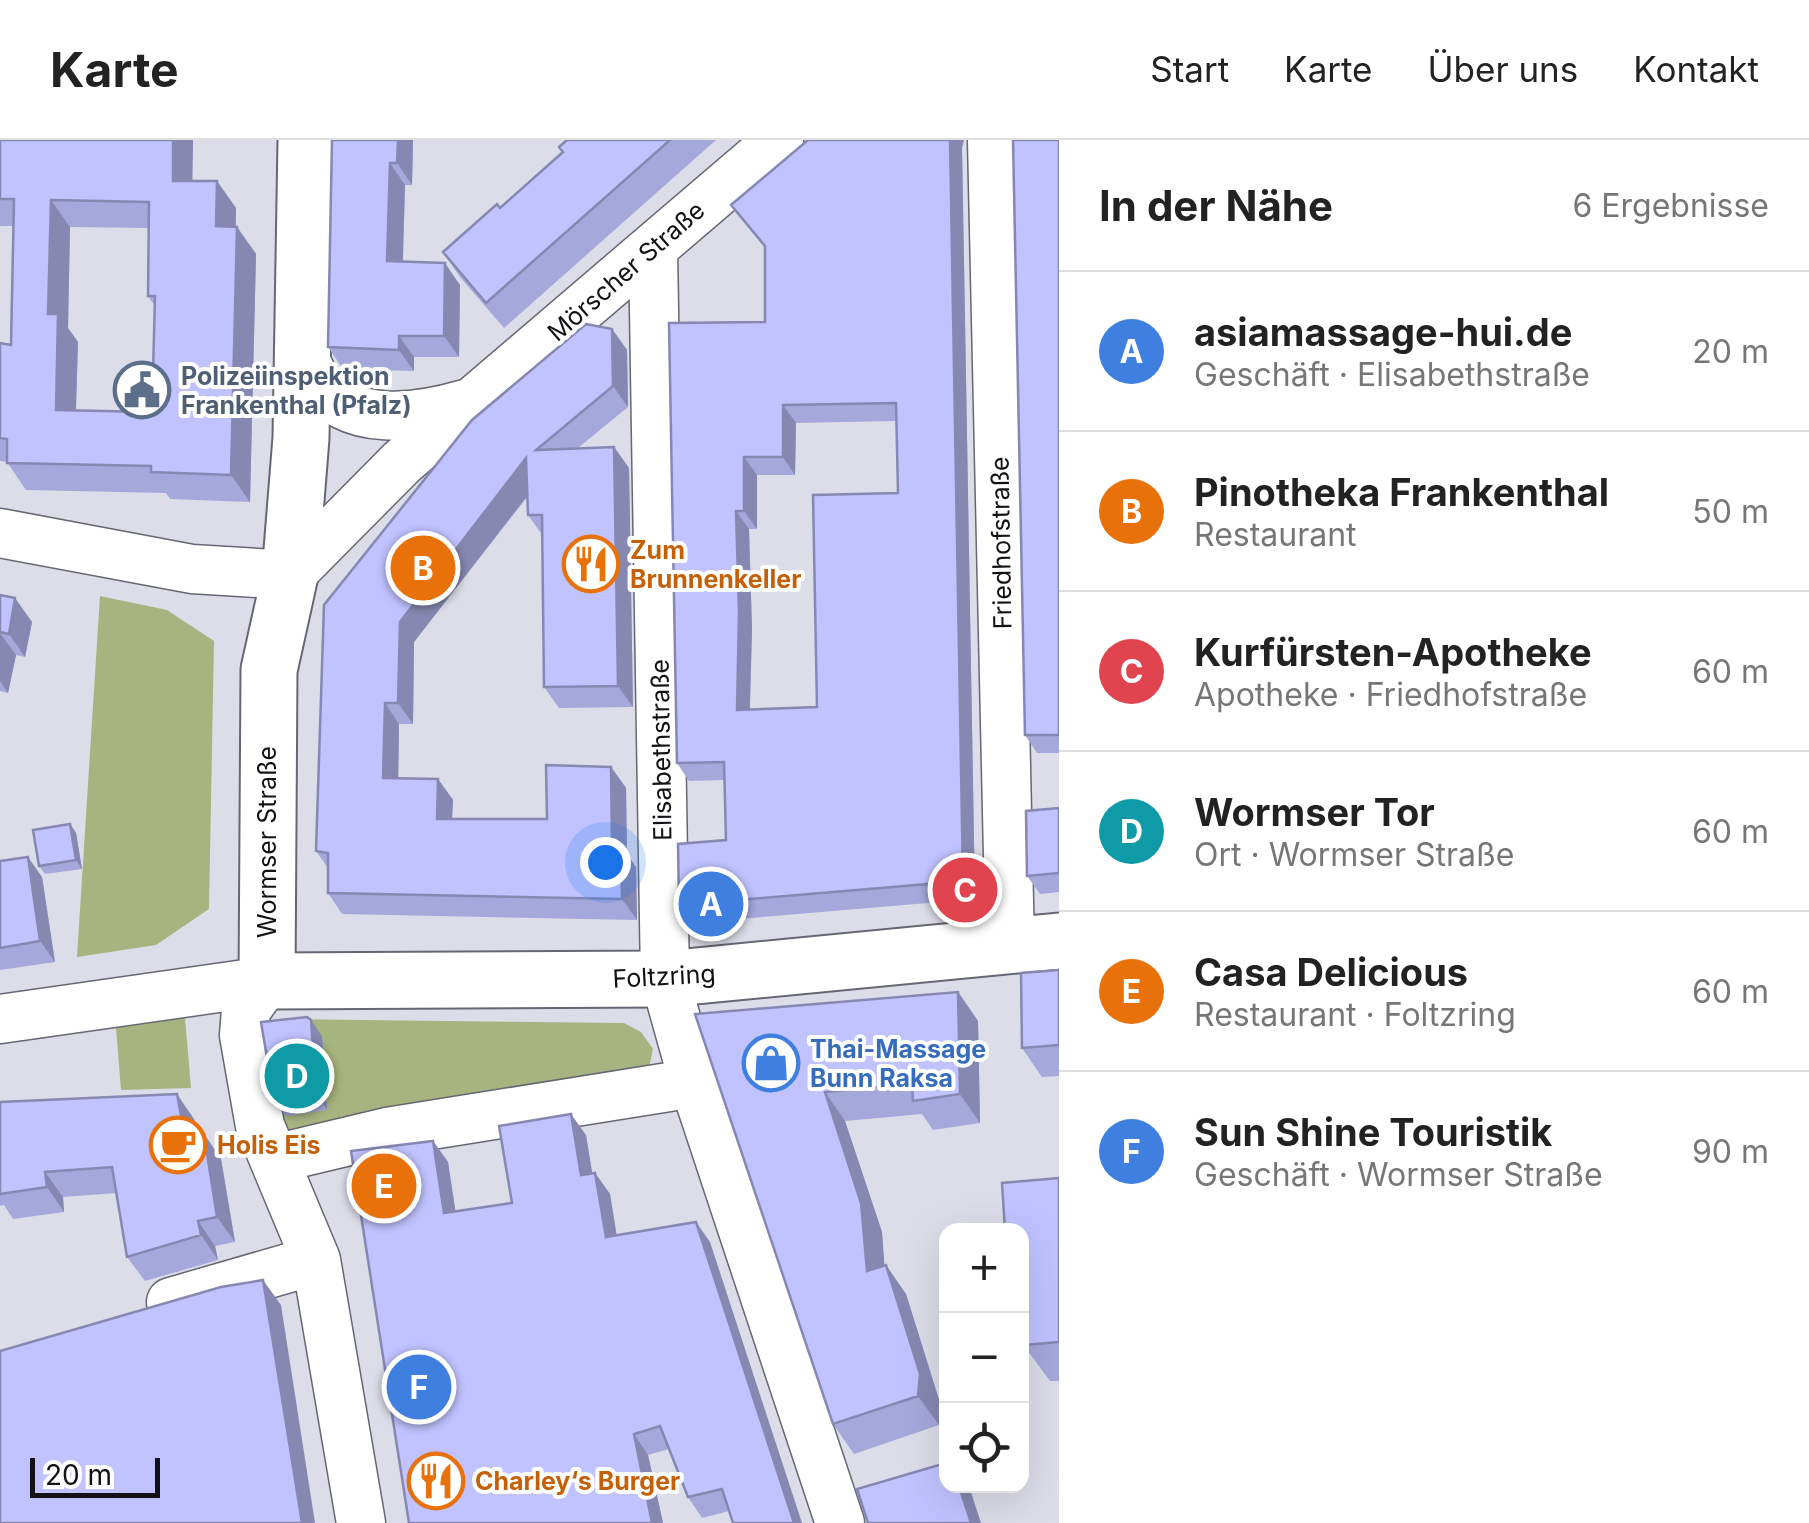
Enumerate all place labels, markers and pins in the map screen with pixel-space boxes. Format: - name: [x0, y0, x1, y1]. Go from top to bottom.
- public building icon: Polizeiinspektion Frankenthal (Pfalz): [112, 360, 172, 420]
- place label: Polizeiinspektion Frankenthal (Pfalz): [181, 361, 412, 420]
- pin: B: [390, 530, 456, 606]
- restaurant icon: Zum Brunnenkeller: [561, 534, 621, 594]
- place label: Zum Brunnenkeller: [630, 535, 801, 594]
- pin: C: [932, 852, 998, 928]
- pin: A: [678, 866, 744, 942]
- shop icon: Thai-Massage Bunn Raksa: [741, 1033, 801, 1093]
- place label: Thai-Massage Bunn Raksa: [810, 1034, 986, 1093]
- pin: D: [264, 1038, 330, 1114]
- cafe icon: Holis Eis: [148, 1115, 208, 1175]
- place label: Holis Eis: [217, 1130, 320, 1160]
- pin: E: [352, 1148, 416, 1224]
- pin: F: [386, 1350, 452, 1424]
- restaurant icon: Charley‘s Burger: [406, 1451, 466, 1511]
- place label: Charley‘s Burger: [475, 1466, 680, 1496]

